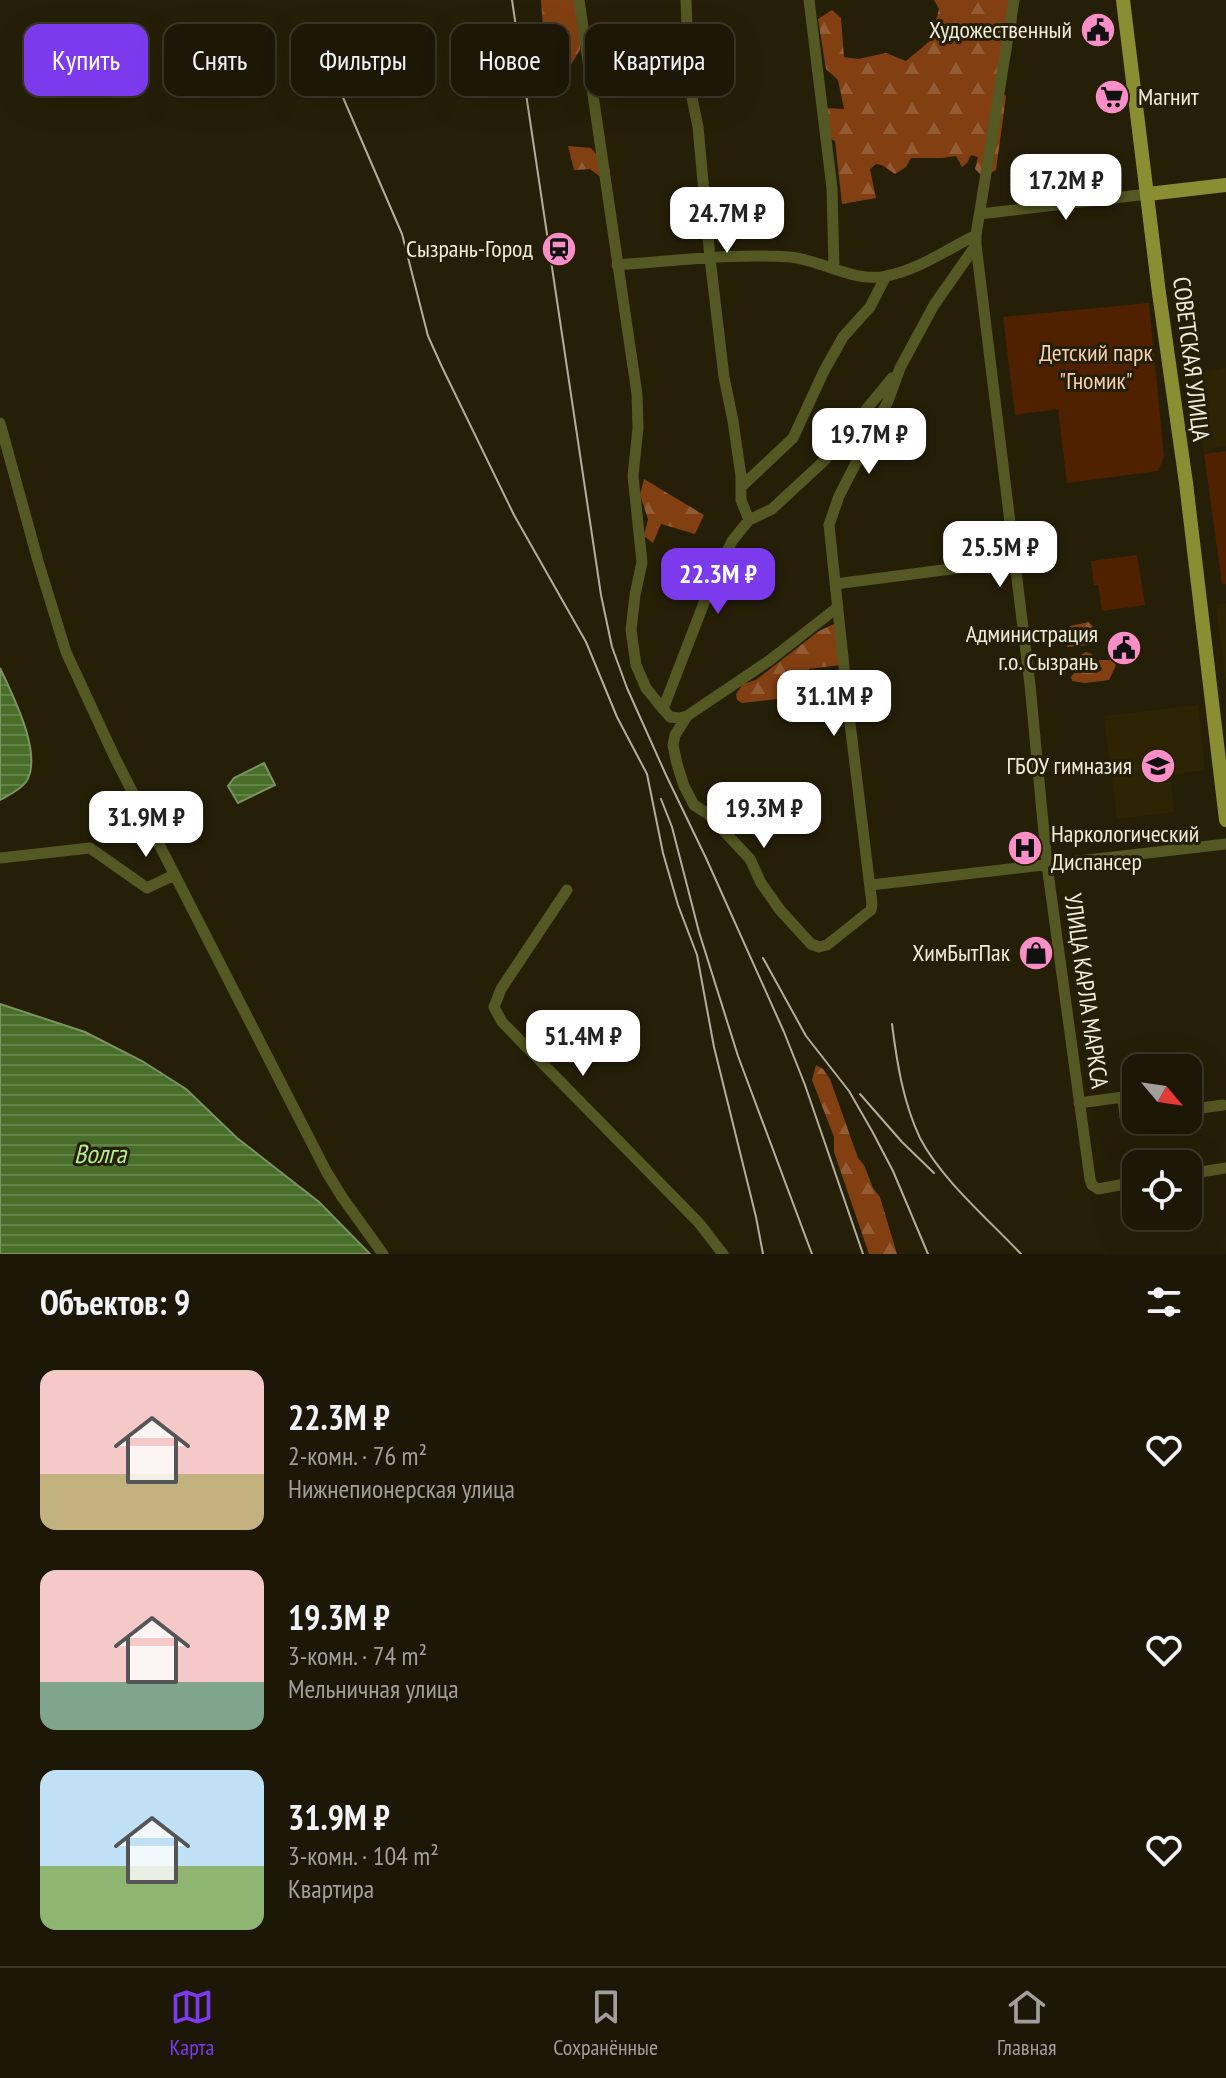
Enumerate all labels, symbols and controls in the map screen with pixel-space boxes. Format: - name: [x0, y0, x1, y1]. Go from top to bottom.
- public building icon: Художественный: [1079, 11, 1117, 49]
- place label: Художественный: [929, 14, 1072, 45]
- chip: Купить: [24, 24, 148, 96]
- chip: Снять: [164, 24, 275, 96]
- chip: Фильтры: [291, 24, 435, 96]
- chip: Новое: [451, 24, 569, 96]
- chip: Квартира: [585, 24, 734, 96]
- supermarket icon: Магнит: [1093, 78, 1131, 116]
- place label: Магнит: [1138, 81, 1199, 112]
- pin: 17.2M ₽: [992, 154, 1140, 222]
- text: 17.2M ₽: [1028, 163, 1104, 196]
- pin: 24.7M ₽: [653, 187, 801, 255]
- text: 24.7M ₽: [688, 196, 766, 229]
- station icon: Сызрань-Город: [540, 230, 578, 268]
- place label: Сызрань-Город: [406, 233, 533, 264]
- street label: СОВЕТСКАЯ УЛИЦА: [1166, 275, 1217, 443]
- park label: Детский парк "Гномик": [1039, 337, 1153, 396]
- pin: 19.7M ₽: [795, 408, 943, 476]
- text: 19.7M ₽: [830, 417, 908, 450]
- pin: 25.5M ₽: [926, 521, 1074, 589]
- text: 25.5M ₽: [961, 530, 1039, 563]
- pin: 22.3M ₽: [644, 548, 792, 616]
- text: 22.3M ₽: [679, 557, 757, 590]
- place label: Администрация г.о. Сызрань: [966, 618, 1098, 677]
- public building icon: Администрация г.о. Сызрань: [1105, 629, 1143, 667]
- pin: 31.1M ₽: [760, 670, 908, 738]
- text: 31.1M ₽: [795, 679, 873, 712]
- school or university icon: ГБОУ гимназия: [1139, 747, 1177, 785]
- place label: ГБОУ гимназия: [1006, 750, 1132, 781]
- pin: 19.3M ₽: [690, 782, 838, 850]
- pin: 31.9M ₽: [72, 791, 220, 859]
- text: 19.3M ₽: [725, 791, 803, 824]
- text: 31.9M ₽: [107, 800, 185, 833]
- place label: Наркологический Диспансер: [1051, 818, 1199, 877]
- hospital icon: Наркологический Диспансер: [1006, 829, 1044, 867]
- street label: УЛИЦА КАРЛА МАРКСА: [1057, 891, 1116, 1091]
- shop icon: ХимБытПак: [1017, 934, 1055, 972]
- place label: ХимБытПак: [912, 937, 1011, 968]
- pin: 51.4M ₽: [509, 1010, 657, 1078]
- text: 51.4M ₽: [544, 1019, 622, 1052]
- north arrow: [1122, 1054, 1202, 1134]
- map controls: [1122, 1054, 1202, 1230]
- water label: Волга: [74, 1137, 128, 1170]
- button: locate: [1122, 1150, 1202, 1230]
- text: Объектов: 9: [40, 1280, 190, 1324]
- icon: filters: [1142, 1280, 1186, 1324]
- text: 22.3M ₽: [288, 1395, 390, 1439]
- icon: home: [104, 1402, 200, 1498]
- icon: heart: [1142, 1428, 1186, 1472]
- text: 2-комн. · 76 m²: [288, 1439, 427, 1472]
- text: Нижнепионерская улица: [288, 1472, 515, 1505]
- text: 19.3M ₽: [288, 1595, 390, 1639]
- icon: home: [104, 1602, 200, 1698]
- icon: heart: [1142, 1628, 1186, 1672]
- text: 3-комн. · 74 m²: [288, 1639, 427, 1672]
- text: Мельничная улица: [288, 1672, 459, 1705]
- text: 31.9M ₽: [288, 1795, 390, 1839]
- icon: home: [104, 1802, 200, 1898]
- icon: heart: [1142, 1828, 1186, 1872]
- text: 3-комн. · 104 m²: [288, 1839, 439, 1872]
- text: Квартира: [288, 1872, 374, 1905]
- tab: Карта: [170, 1985, 214, 2061]
- tab: Сохранённые: [553, 1985, 658, 2061]
- tab: Главная: [997, 1985, 1057, 2061]

